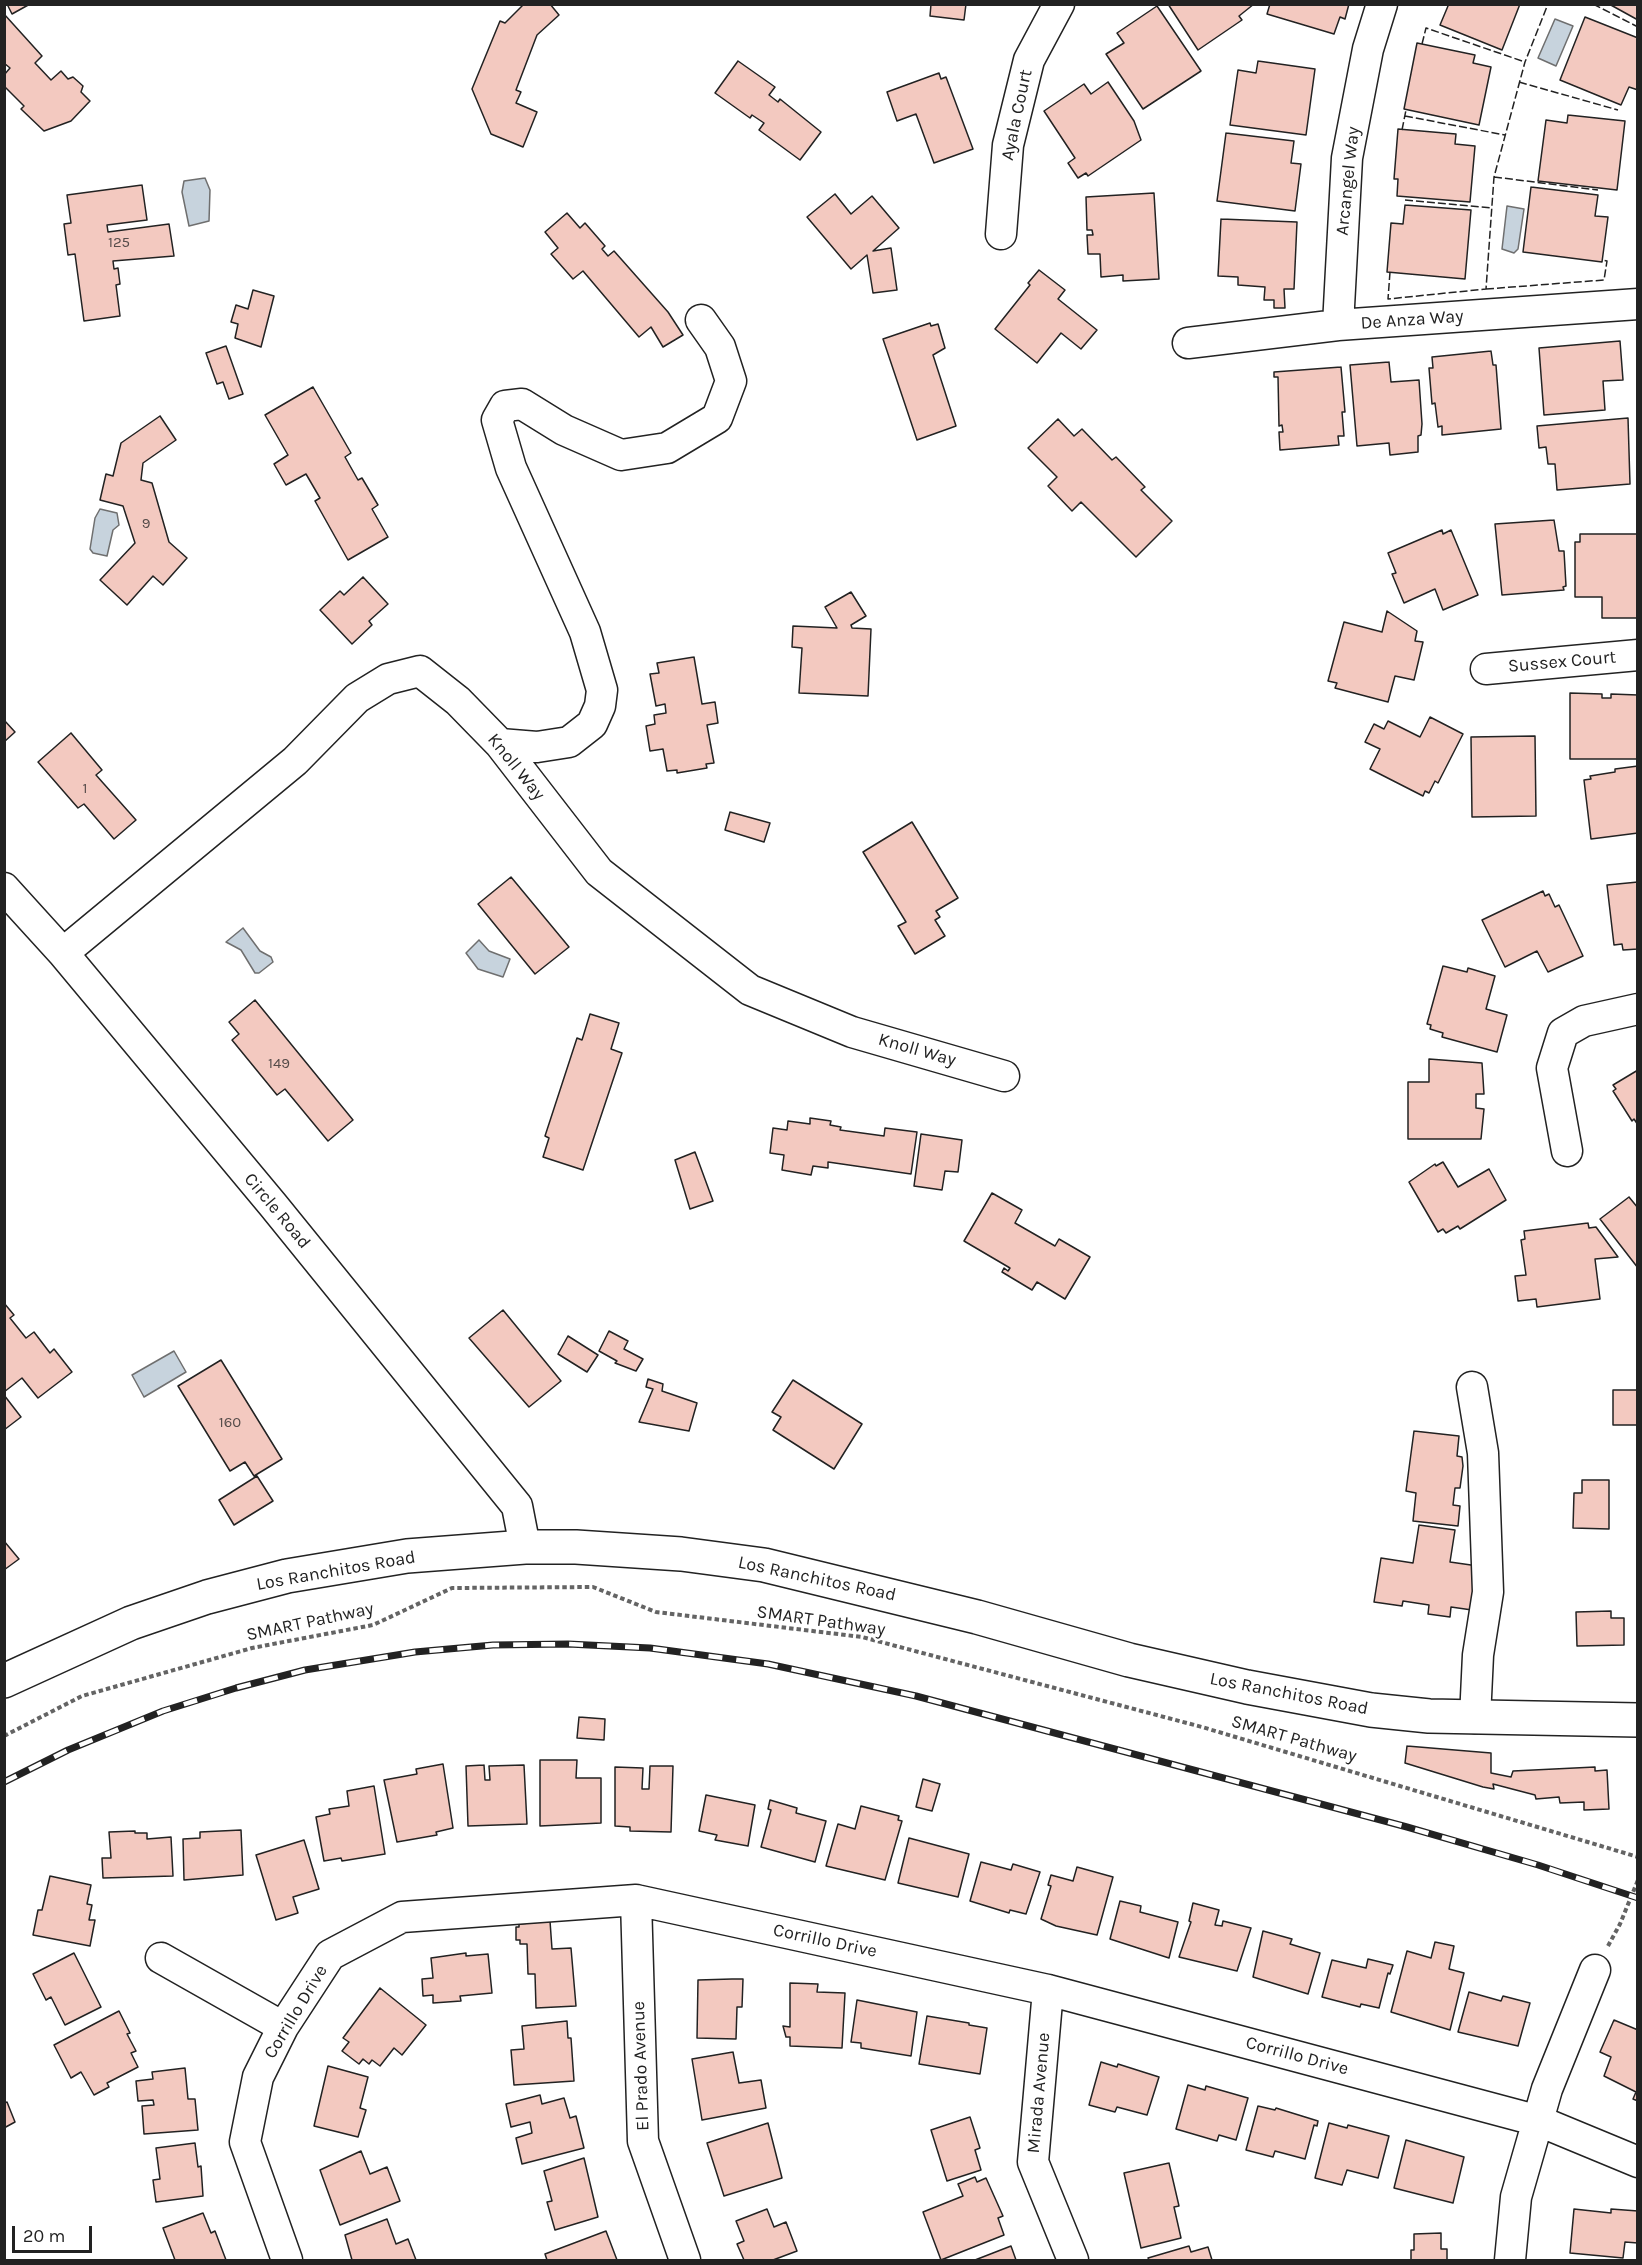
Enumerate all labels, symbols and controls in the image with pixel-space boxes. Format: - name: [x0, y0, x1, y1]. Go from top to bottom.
- street label: Ayala Court: [997, 68, 1037, 162]
- street label: Arcangel Way: [1332, 125, 1364, 237]
- house number: 125: [108, 234, 130, 252]
- street label: De Anza Way: [1360, 306, 1464, 334]
- house number: 9: [142, 515, 150, 533]
- street label: Sussex Court: [1507, 647, 1617, 677]
- street label: Knoll Way: [482, 729, 550, 805]
- house number: 1: [83, 780, 87, 798]
- street label: Knoll Way: [876, 1029, 958, 1071]
- house number: 149: [268, 1055, 290, 1073]
- street label: Circle Road: [239, 1169, 315, 1253]
- house number: 160: [219, 1414, 241, 1432]
- street label: Los Ranchitos Road: [255, 1546, 417, 1596]
- street label: Los Ranchitos Road: [736, 1552, 898, 1606]
- street label: SMART Pathway: [244, 1598, 376, 1646]
- street label: SMART Pathway: [755, 1601, 887, 1641]
- street label: Los Ranchitos Road: [1208, 1668, 1370, 1720]
- street label: SMART Pathway: [1229, 1711, 1359, 1767]
- street label: Corrillo Drive: [771, 1919, 879, 1963]
- street label: Corrillo Drive: [260, 1961, 332, 2063]
- street label: El Prado Avenue: [628, 2001, 654, 2131]
- street label: Mirada Avenue: [1023, 2032, 1055, 2154]
- street label: Corrillo Drive: [1243, 2032, 1351, 2080]
- scale bar: [15, 2214, 94, 2252]
- text: 20 m: [23, 2225, 65, 2247]

